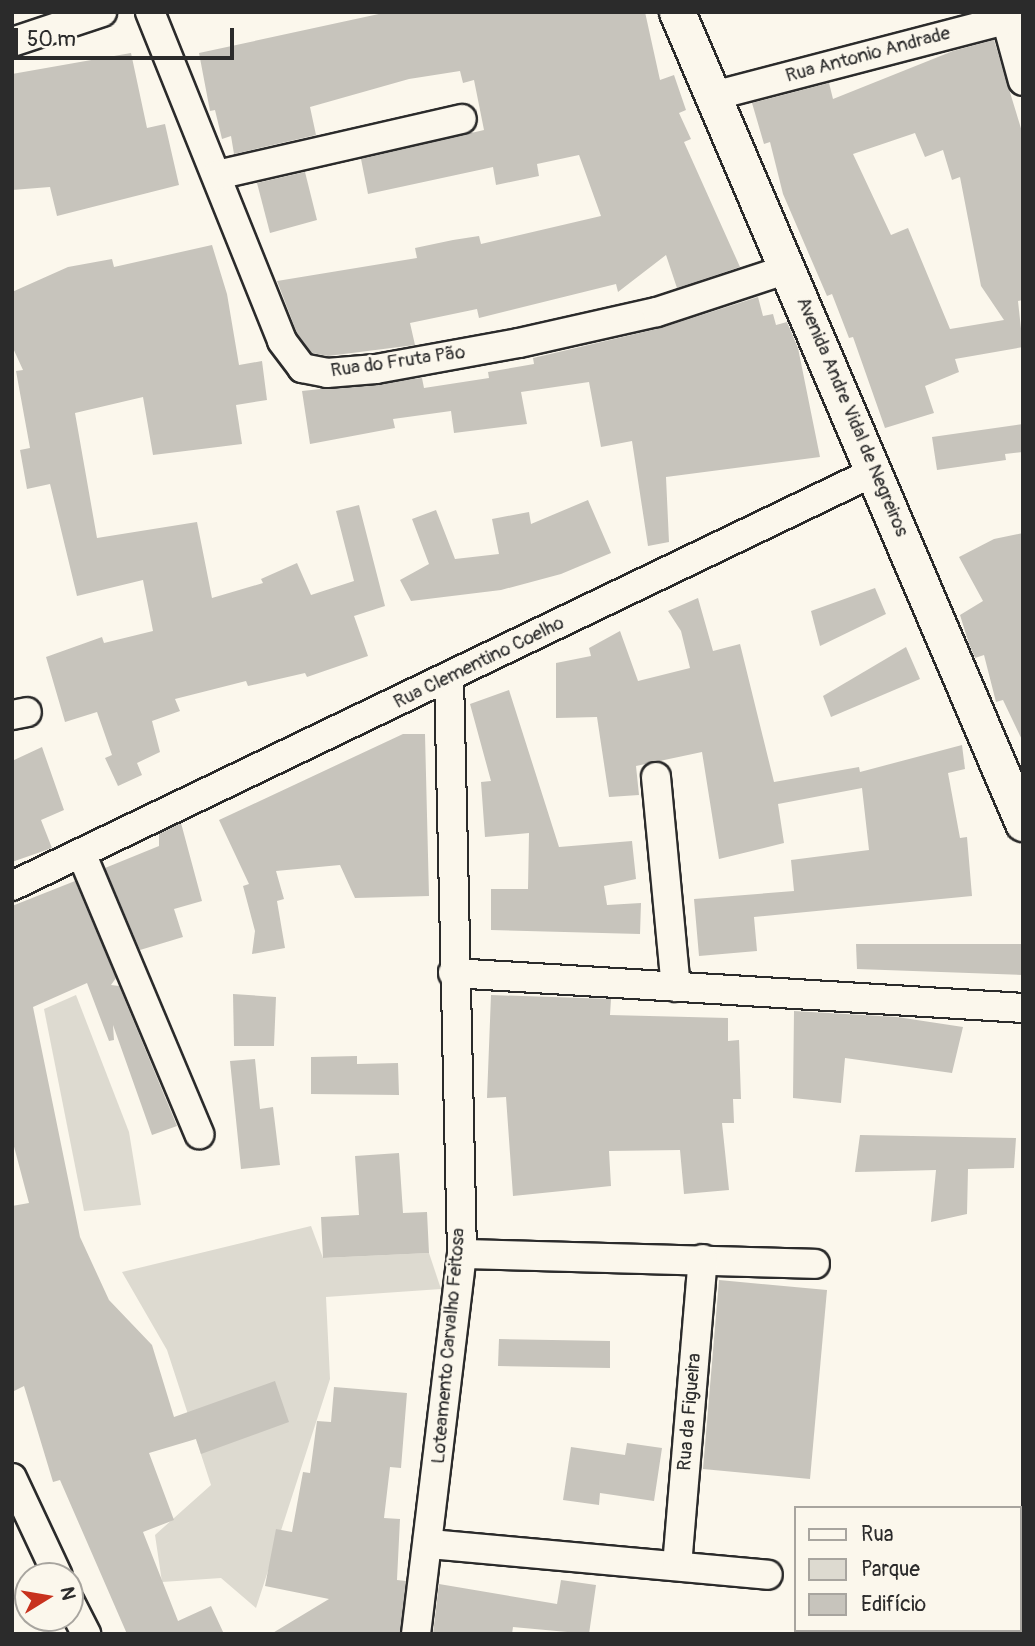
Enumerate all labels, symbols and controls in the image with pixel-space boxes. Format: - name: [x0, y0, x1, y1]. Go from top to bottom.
- scale bar: [18, 14, 238, 58]
- street label: Rua Antonio Andrade: [783, 22, 953, 88]
- text: 50 m: [27, 26, 76, 53]
- street label: Avenida Andre Vidal de Negreiros: [791, 294, 913, 540]
- street label: Rua do Fruta Pão: [329, 341, 467, 383]
- street label: Rua Clementino Coelho: [390, 612, 568, 714]
- street label: Loteamento Carvalho Feitosa: [427, 1227, 471, 1465]
- street label: Rua da Figueira: [673, 1352, 707, 1472]
- legend: [794, 1506, 1021, 1632]
- text: Rua: [861, 1521, 894, 1548]
- text: Parque: [861, 1556, 920, 1583]
- north arrow: [14, 1562, 84, 1632]
- text: N: [55, 1585, 81, 1602]
- text: Edifício: [861, 1591, 926, 1618]

